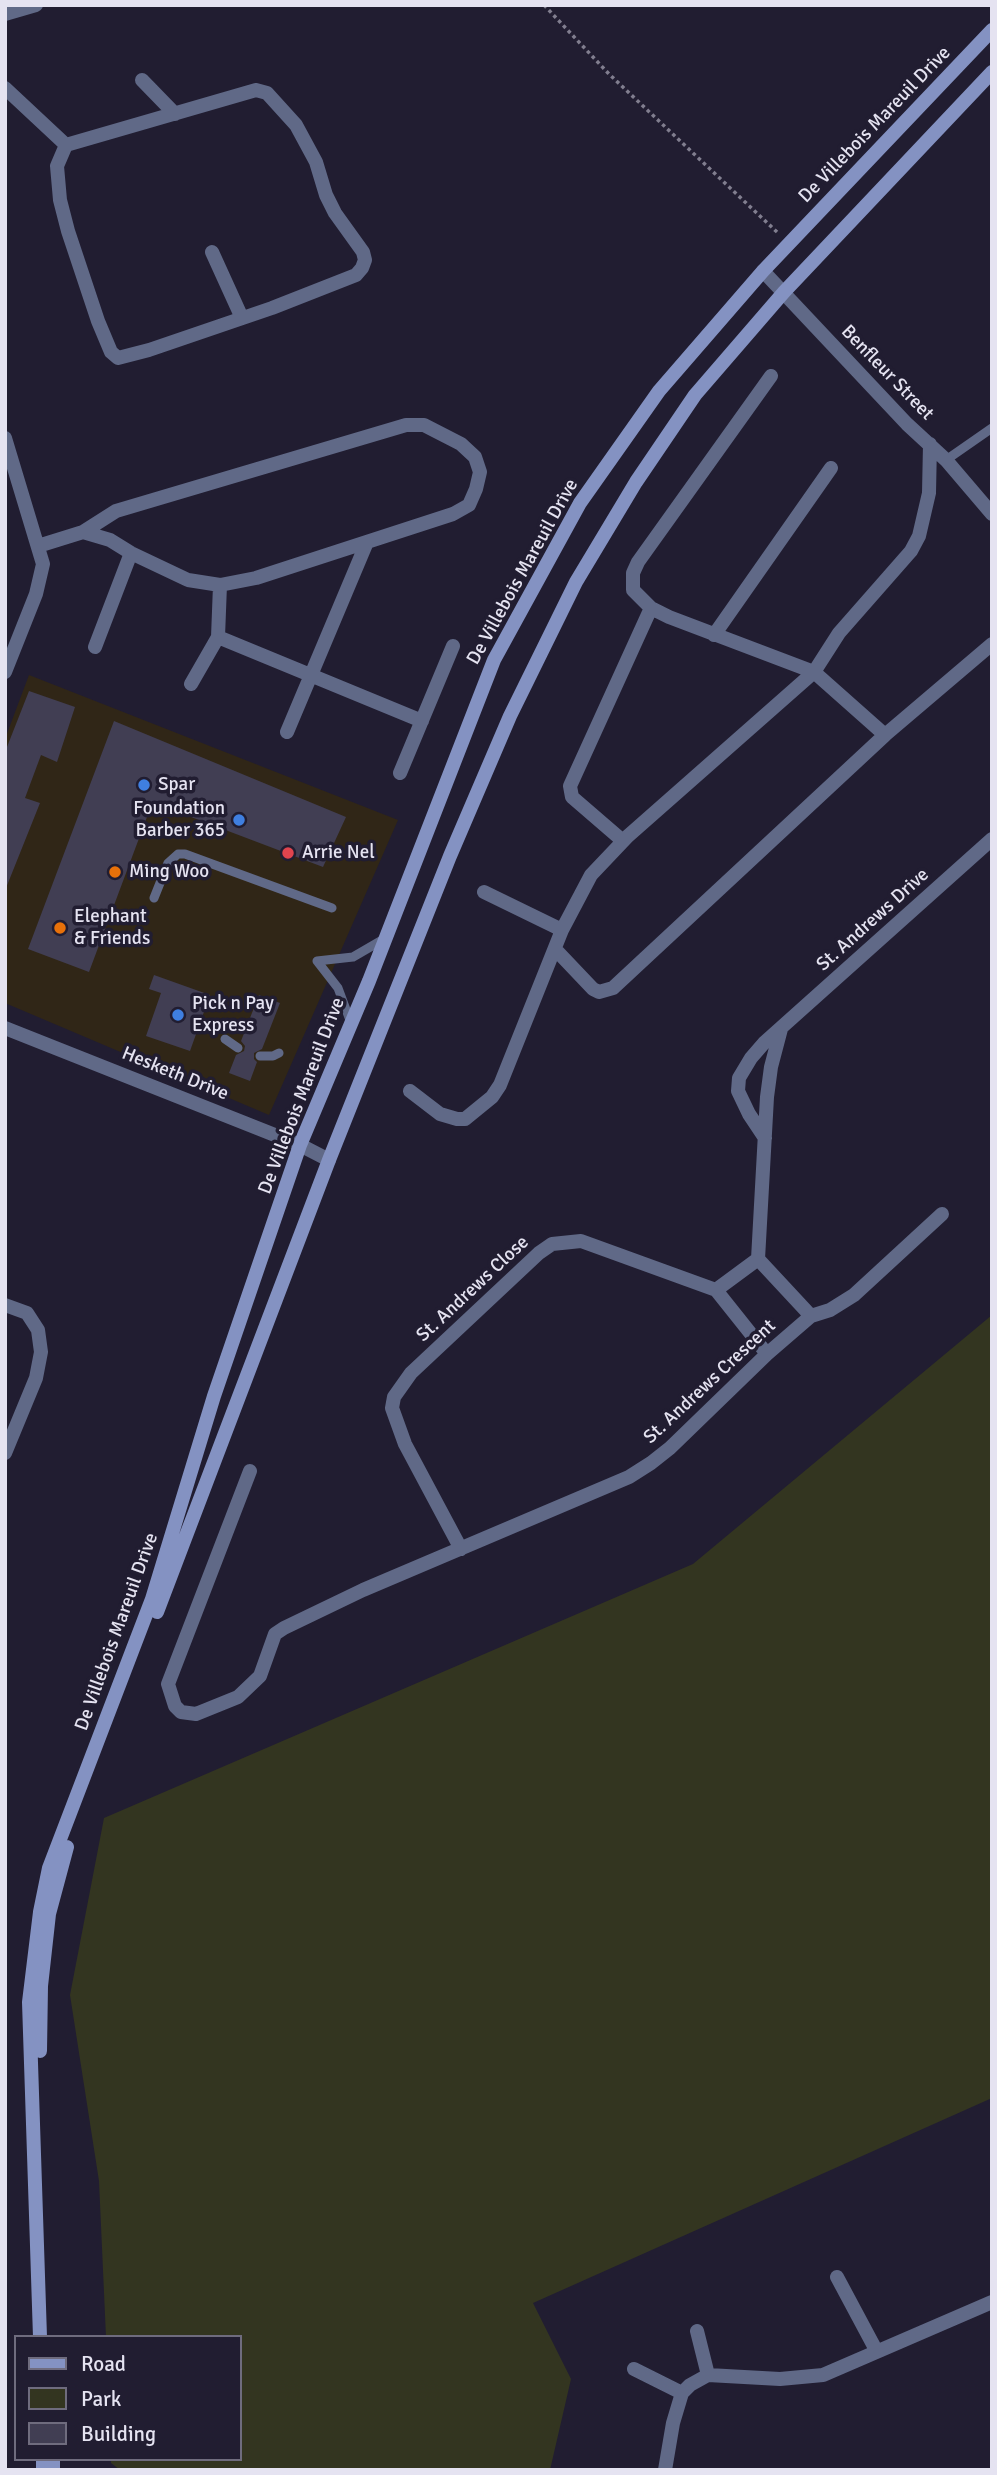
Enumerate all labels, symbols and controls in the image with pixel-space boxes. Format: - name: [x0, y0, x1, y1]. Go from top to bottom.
- street label: De Villebois Mareuil Drive: [794, 42, 956, 208]
- street label: Benfleur Street: [836, 321, 938, 425]
- street label: De Villebois Mareuil Drive: [462, 475, 584, 669]
- place label: Spar: [158, 774, 195, 796]
- marker: Spar: [136, 777, 152, 793]
- place label: Foundation Barber 365: [133, 798, 225, 842]
- marker: Foundation Barber 365: [231, 812, 247, 828]
- place label: Arrie Nel: [302, 842, 375, 864]
- marker: Arrie Nel: [280, 845, 296, 861]
- place label: Ming Woo: [129, 861, 209, 883]
- marker: Ming Woo: [107, 864, 123, 880]
- street label: St. Andrews Drive: [812, 864, 934, 976]
- place label: Elephant & Friends: [74, 906, 150, 950]
- marker: Elephant & Friends: [52, 920, 68, 936]
- place label: Pick n Pay Express: [192, 993, 274, 1037]
- street label: De Villebois Mareuil Drive: [254, 994, 350, 1198]
- marker: Pick n Pay Express: [170, 1007, 186, 1023]
- street label: Hesketh Drive: [118, 1042, 232, 1106]
- street label: St. Andrews Close: [412, 1231, 534, 1347]
- street label: St. Andrews Crescent: [639, 1315, 781, 1449]
- street label: De Villebois Mareuil Drive: [71, 1530, 163, 1734]
- legend: [14, 2335, 242, 2461]
- text: Road: [81, 2351, 126, 2377]
- text: Park: [81, 2386, 121, 2412]
- text: Building: [81, 2421, 156, 2447]

